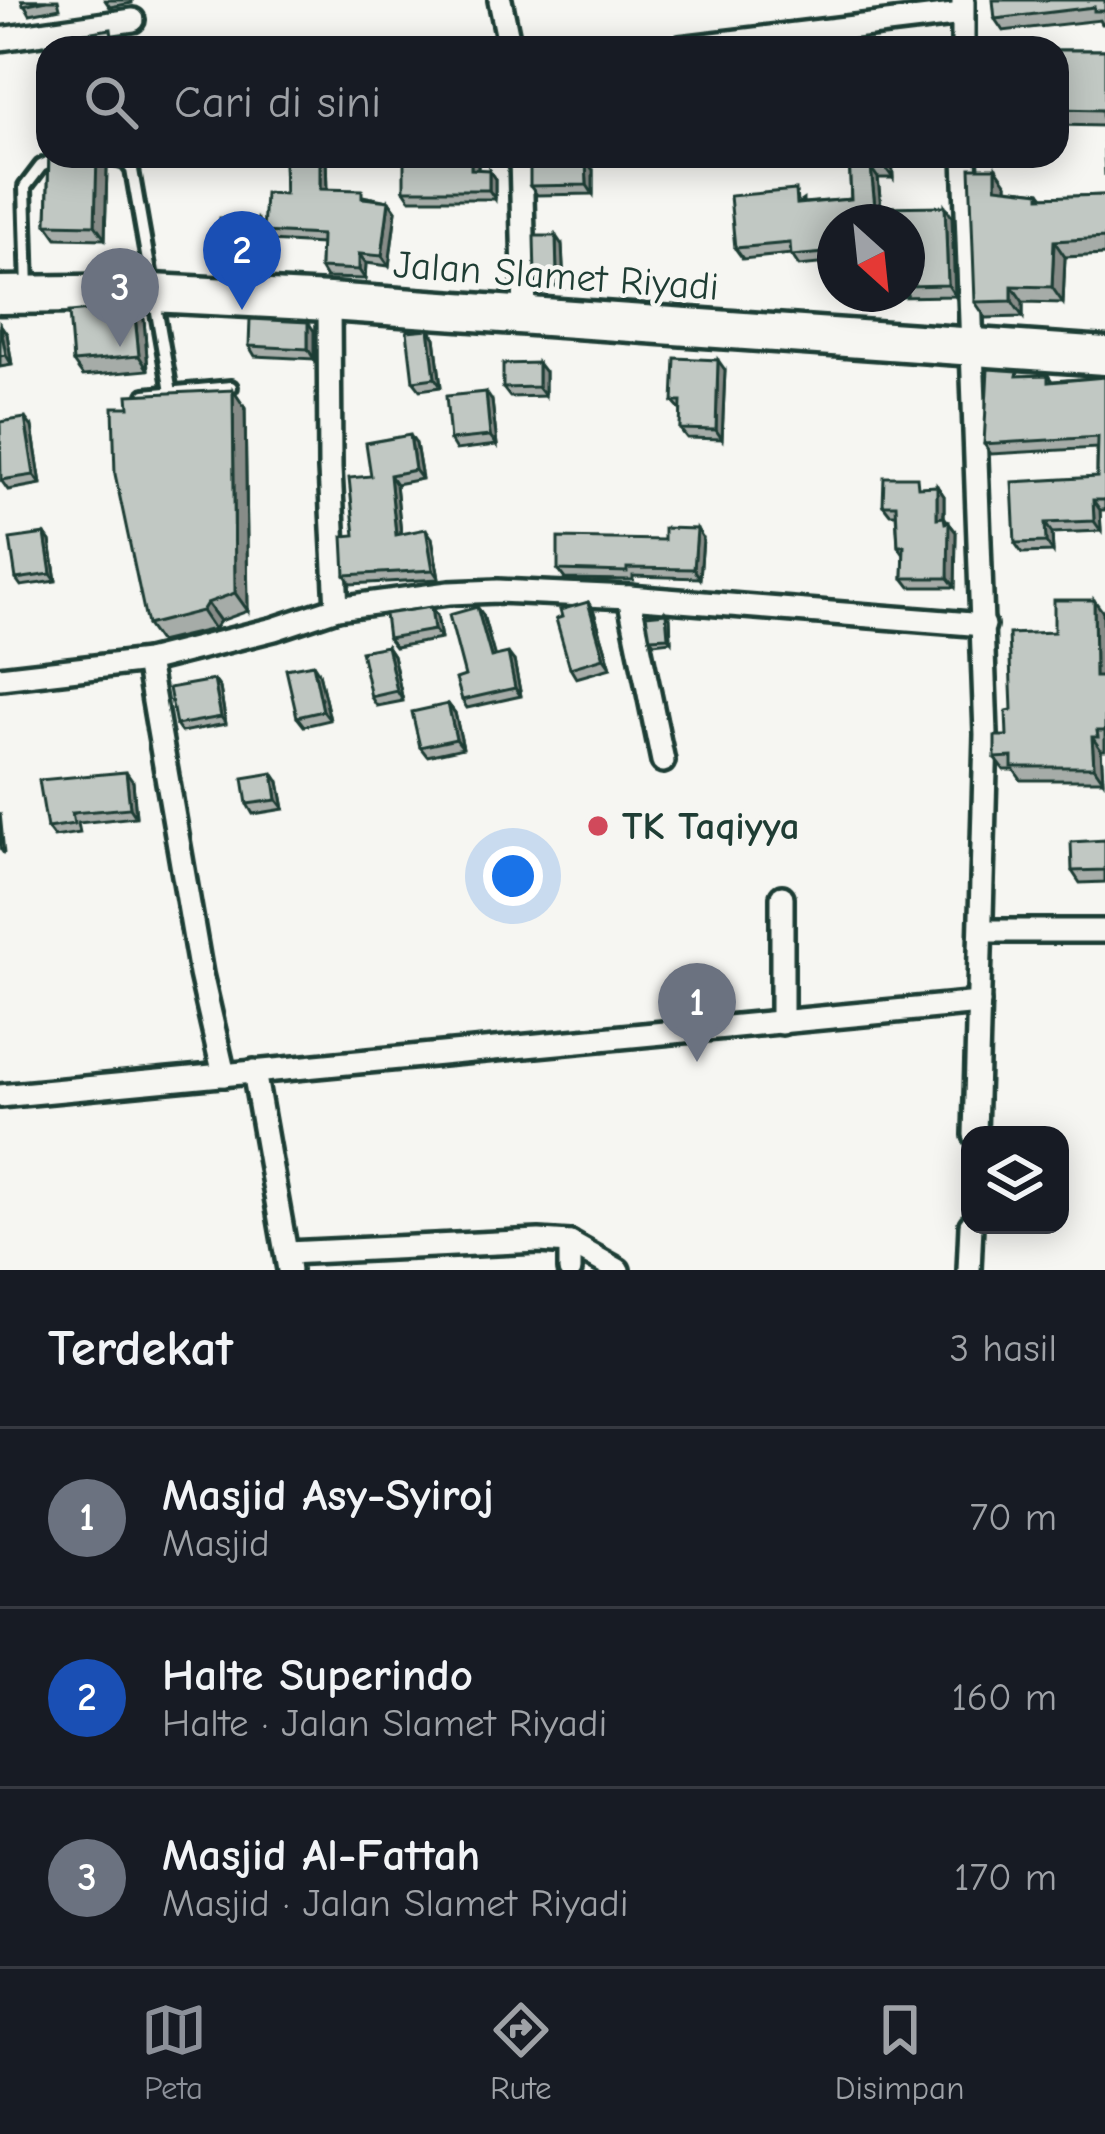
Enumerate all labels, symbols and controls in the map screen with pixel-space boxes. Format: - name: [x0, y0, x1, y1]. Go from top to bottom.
- search box: [36, 36, 1069, 168]
- icon: search: [78, 69, 144, 135]
- text: Cari di sini: [174, 76, 381, 128]
- north arrow: [817, 204, 925, 312]
- pin: 2: [203, 211, 281, 310]
- street label: Jalan Slamet Riyadi: [392, 242, 720, 310]
- pin: 3: [81, 248, 159, 347]
- place label: TK Taqiyya: [622, 804, 800, 849]
- marker: TK Taqiyya: [585, 813, 611, 839]
- your location: [483, 846, 543, 906]
- pin: 1: [658, 963, 736, 1062]
- map controls: [961, 1126, 1069, 1234]
- button: layers: [961, 1126, 1069, 1234]
- text: Terdekat: [48, 1319, 233, 1378]
- text: 3 hasil: [950, 1326, 1057, 1371]
- text: Masjid Asy-Syiroj: [162, 1469, 494, 1521]
- text: 1: [79, 1495, 95, 1540]
- text: 70 m: [970, 1495, 1057, 1540]
- text: Masjid: [162, 1521, 270, 1566]
- text: Halte Superindo: [162, 1649, 473, 1701]
- text: 2: [77, 1675, 97, 1720]
- text: 160 m: [951, 1675, 1057, 1720]
- text: Halte · Jalan Slamet Riyadi: [162, 1701, 607, 1746]
- text: Masjid Al-Fattah: [162, 1829, 480, 1881]
- text: 3: [77, 1855, 97, 1900]
- text: 170 m: [954, 1855, 1057, 1900]
- text: Masjid · Jalan Slamet Riyadi: [162, 1881, 629, 1926]
- tab: Peta: [141, 1997, 207, 2107]
- tab: Rute: [488, 1997, 554, 2107]
- tab: Disimpan: [835, 1997, 964, 2107]

